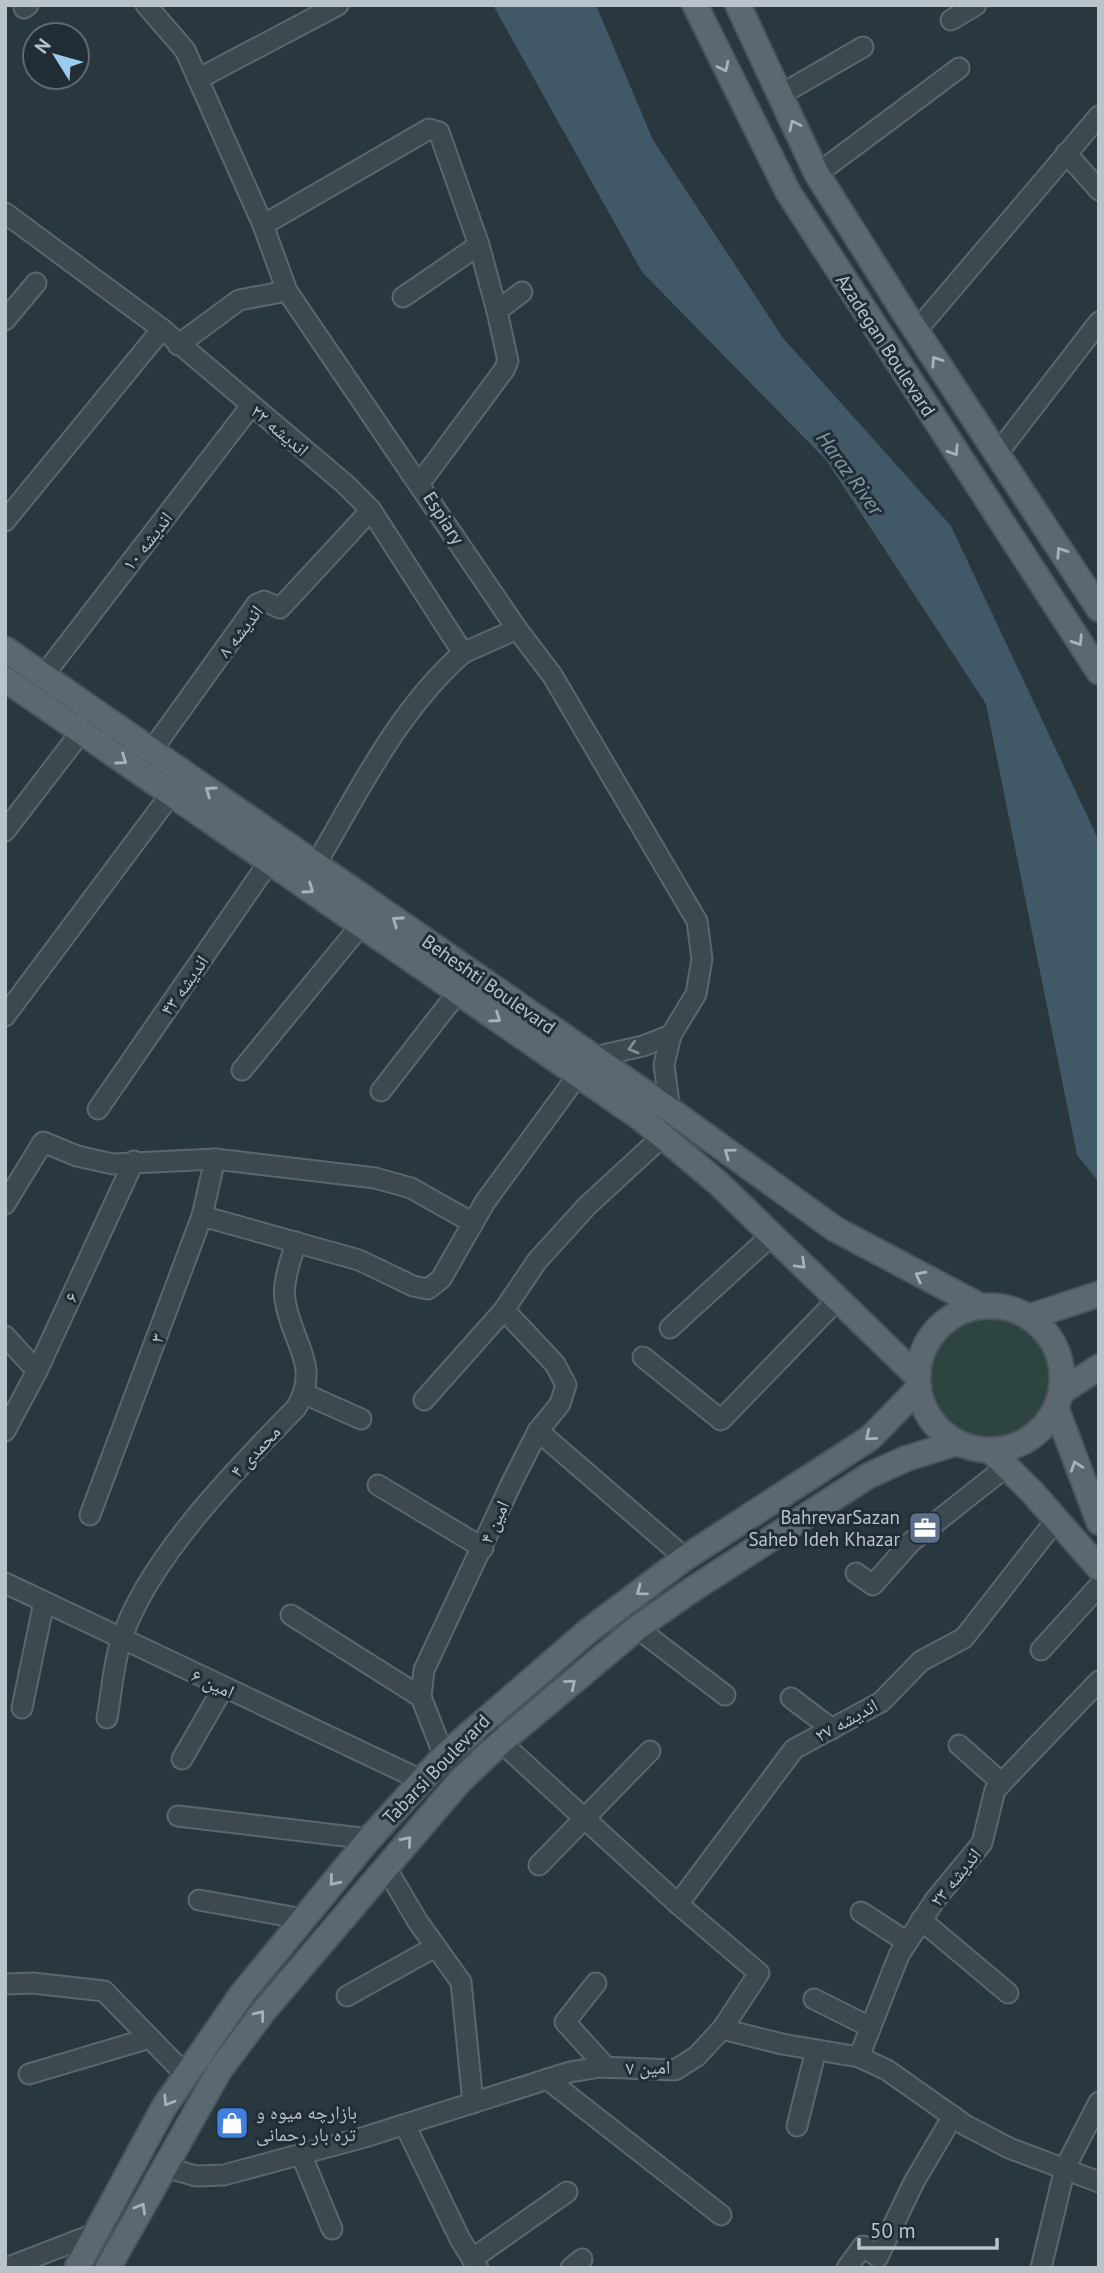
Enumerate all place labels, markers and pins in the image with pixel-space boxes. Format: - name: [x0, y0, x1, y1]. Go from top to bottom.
- place label: BahrevarSazan Saheb Ideh Khazar: [748, 1505, 901, 1551]
- office icon: BahrevarSazan Saheb Ideh Khazar: [906, 1509, 944, 1547]
- place label: بازارچه میوه و تره بار رحمانی: [256, 2100, 357, 2146]
- shop icon: بازارچه میوه و تره بار رحمانی: [213, 2104, 251, 2142]

